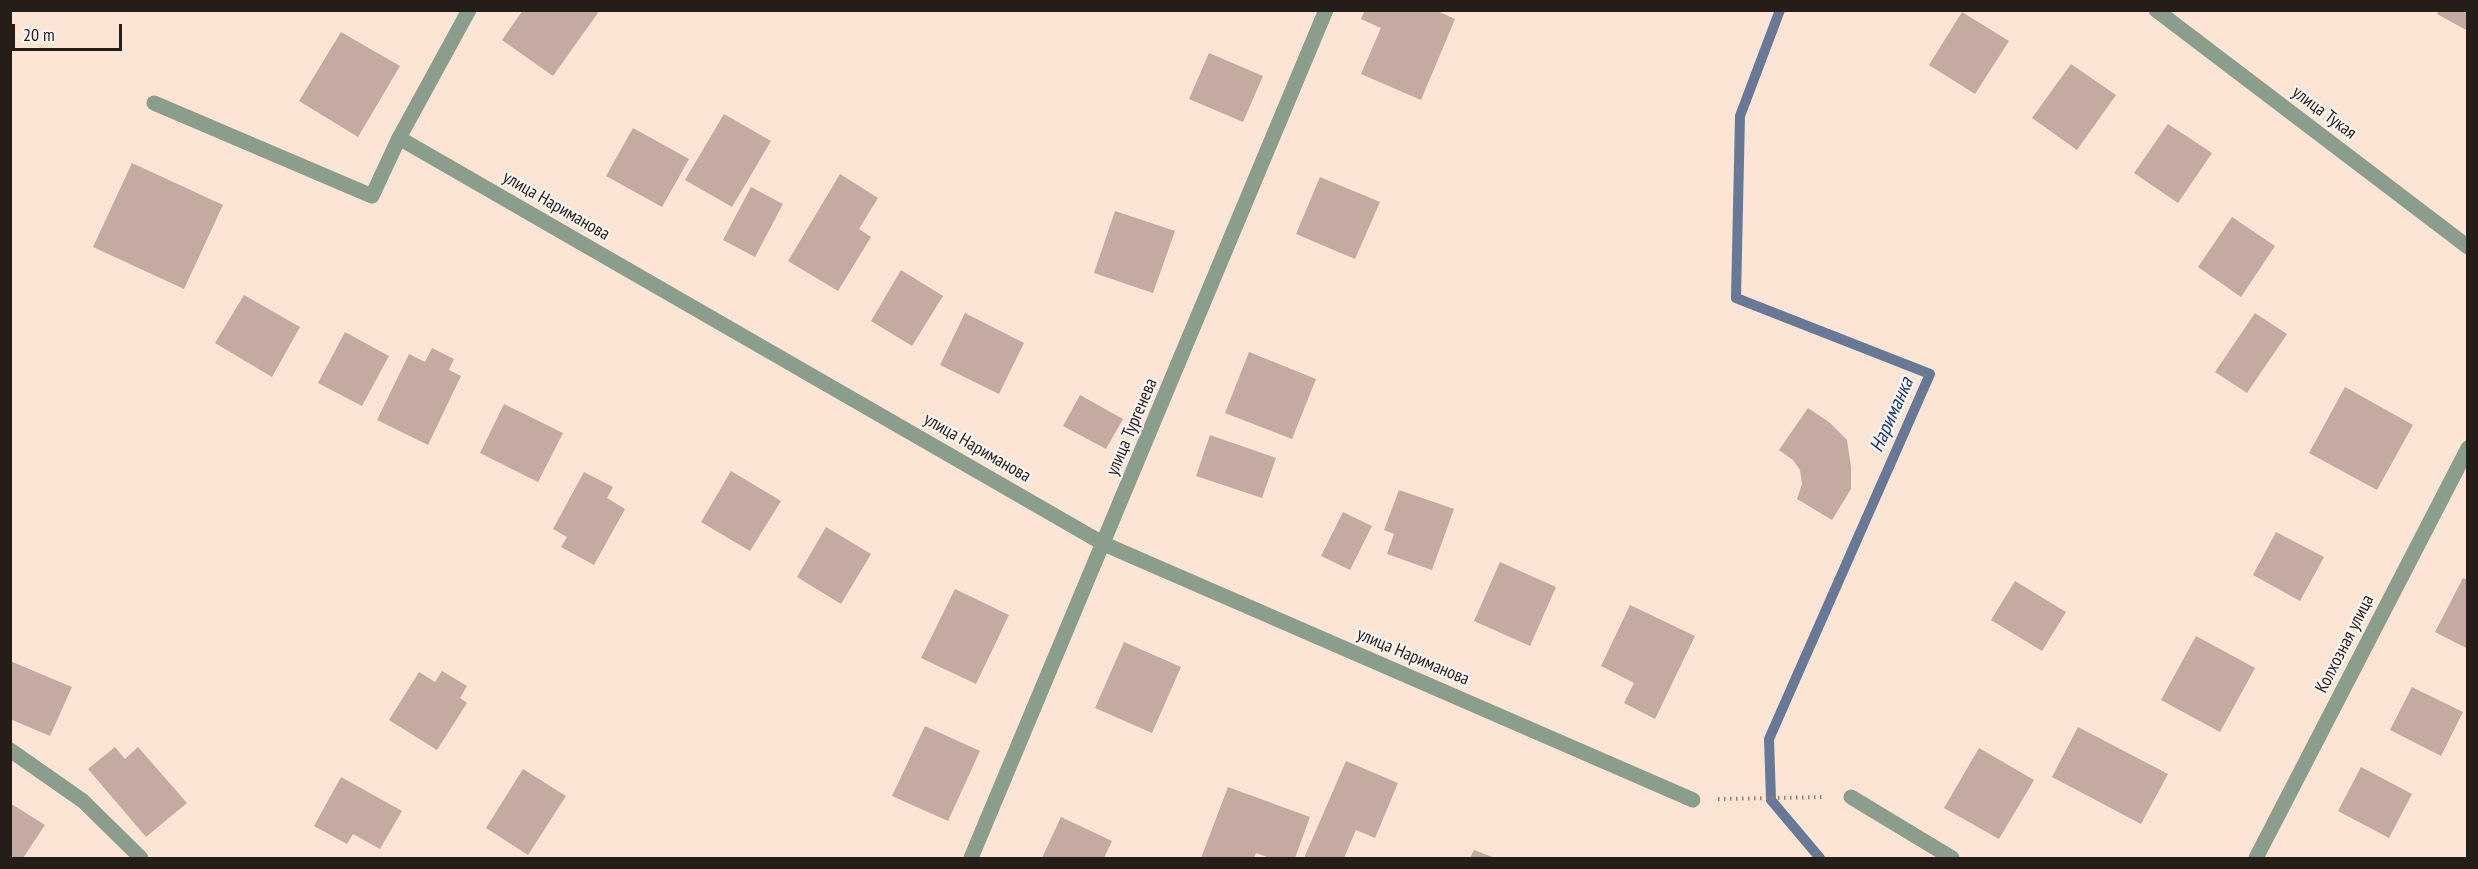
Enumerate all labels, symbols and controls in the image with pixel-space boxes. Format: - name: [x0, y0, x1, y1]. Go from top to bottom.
- scale bar: [15, 12, 124, 50]
- text: 20 m: [23, 23, 55, 46]
- street label: улица Тукая: [2288, 82, 2360, 144]
- street label: улица Нариманова: [499, 167, 613, 245]
- water label: Нариманка: [1865, 374, 1919, 456]
- street label: улица Тургенева: [1102, 375, 1162, 479]
- street label: улица Нариманова: [920, 409, 1034, 487]
- street label: Колхозная улица: [2311, 591, 2379, 697]
- street label: улица Нариманова: [1354, 624, 1472, 690]

